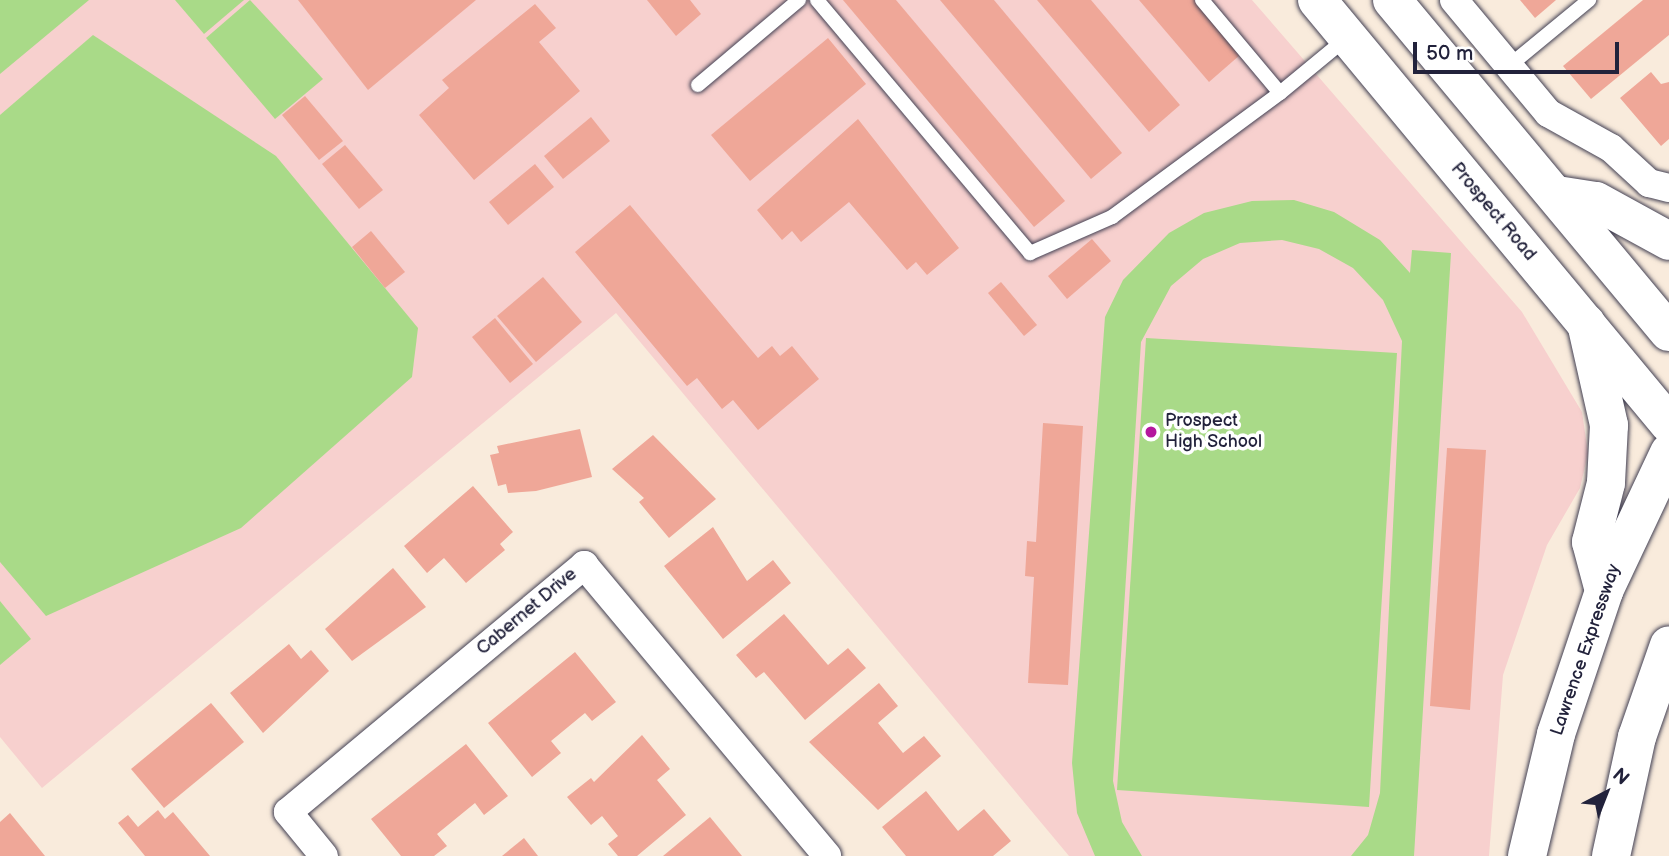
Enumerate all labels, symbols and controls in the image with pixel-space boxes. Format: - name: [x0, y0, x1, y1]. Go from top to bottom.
- scale bar: [1417, 28, 1624, 72]
- text: 50 m: [1426, 41, 1473, 66]
- street label: Prospect Road: [1446, 159, 1540, 265]
- place label: Prospect High School: [1165, 411, 1262, 453]
- marker: Prospect High School: [1143, 424, 1159, 440]
- street label: Lawrence Expressway: [1547, 562, 1625, 738]
- street label: Cabernet Drive: [473, 564, 581, 660]
- north arrow: [1571, 758, 1641, 828]
- text: N: [1607, 764, 1633, 790]

